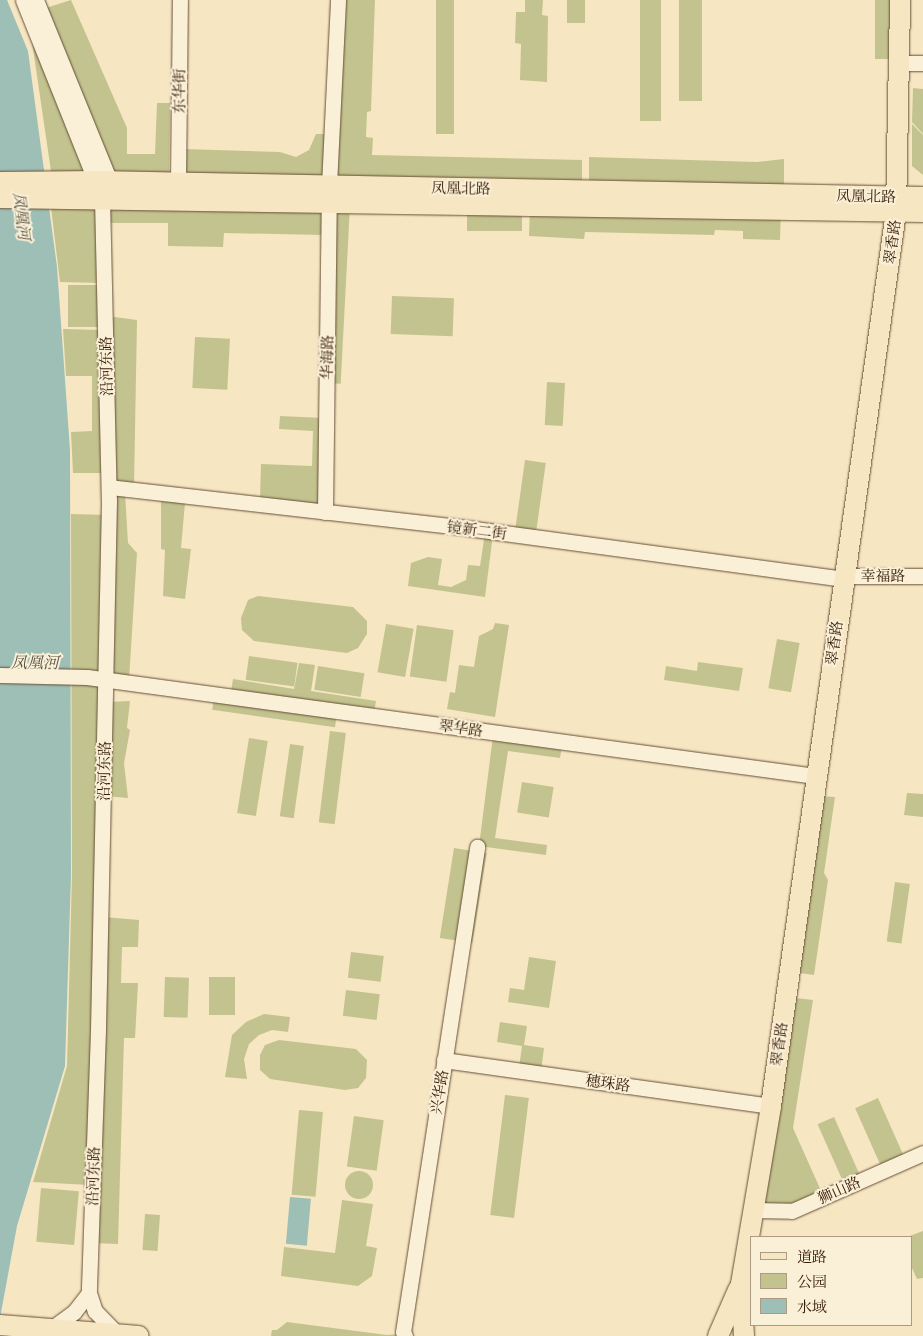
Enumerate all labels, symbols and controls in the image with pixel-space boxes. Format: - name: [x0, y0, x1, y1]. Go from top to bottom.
- street label: 东华街: [170, 69, 188, 113]
- street label: 凤凰北路: [431, 178, 491, 198]
- street label: 凤凰北路: [836, 186, 896, 206]
- water label: 凤凰河: [10, 191, 34, 241]
- street label: 翠香路: [880, 218, 904, 266]
- street label: 华海路: [318, 334, 336, 380]
- street label: 沿河东路: [96, 336, 116, 396]
- street label: 镜新二街: [446, 517, 508, 543]
- street label: 幸福路: [861, 567, 905, 585]
- street label: 翠香路: [822, 619, 846, 667]
- water label: 凤凰河: [11, 652, 59, 672]
- street label: 翠华路: [437, 716, 485, 740]
- street label: 沿河东路: [94, 741, 114, 801]
- street label: 翠香路: [767, 1020, 791, 1068]
- street label: 兴华路: [427, 1068, 451, 1116]
- street label: 穗珠路: [584, 1071, 632, 1095]
- street label: 沿河东路: [83, 1146, 103, 1206]
- street label: 狮山路: [815, 1173, 863, 1207]
- legend: [750, 1236, 913, 1326]
- text: 道路: [797, 1247, 827, 1266]
- text: 公园: [797, 1272, 827, 1291]
- text: 水域: [797, 1297, 827, 1316]

